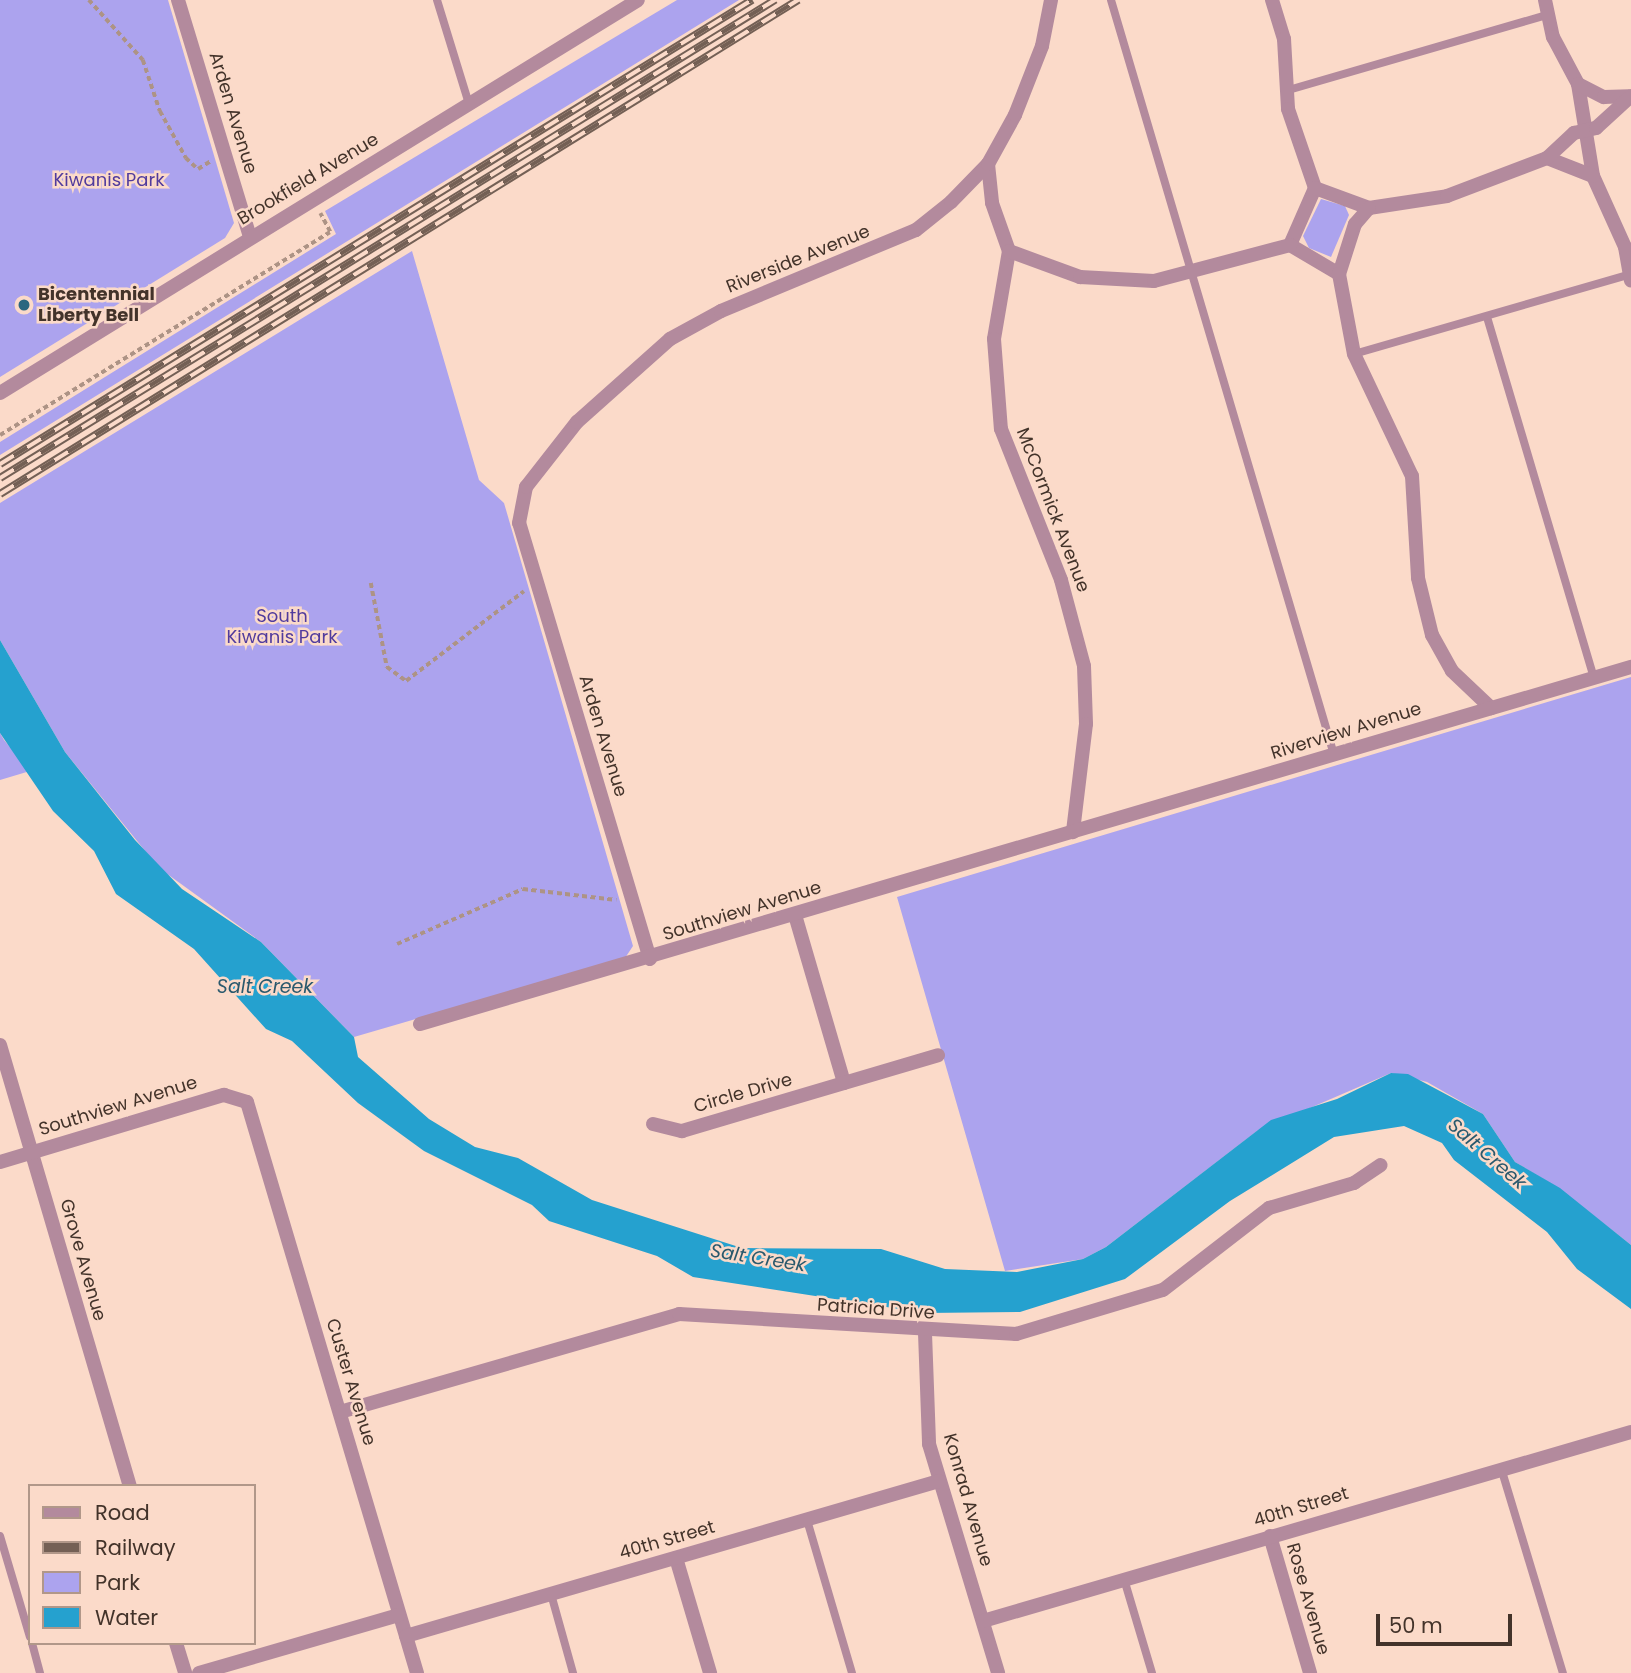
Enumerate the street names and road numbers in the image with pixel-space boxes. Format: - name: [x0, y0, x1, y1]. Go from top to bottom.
- street label: Arden Avenue: [204, 50, 262, 176]
- street label: Brookfield Avenue: [234, 128, 382, 230]
- street label: Riverside Avenue: [723, 220, 873, 298]
- street label: McCormick Avenue: [1012, 425, 1094, 595]
- street label: Arden Avenue: [574, 673, 632, 799]
- street label: Riverview Avenue: [1268, 698, 1424, 764]
- street label: Southview Avenue: [660, 877, 824, 945]
- street label: Circle Drive: [691, 1069, 795, 1117]
- street label: Southview Avenue: [36, 1072, 200, 1140]
- street label: Grove Avenue: [55, 1197, 111, 1323]
- street label: Patricia Drive: [817, 1294, 935, 1324]
- street label: Custer Avenue: [321, 1316, 381, 1448]
- street label: Konrad Avenue: [939, 1431, 997, 1569]
- street label: 40th Street: [1251, 1482, 1351, 1532]
- street label: 40th Street: [617, 1516, 717, 1564]
- street label: Rose Avenue: [1282, 1541, 1334, 1657]

